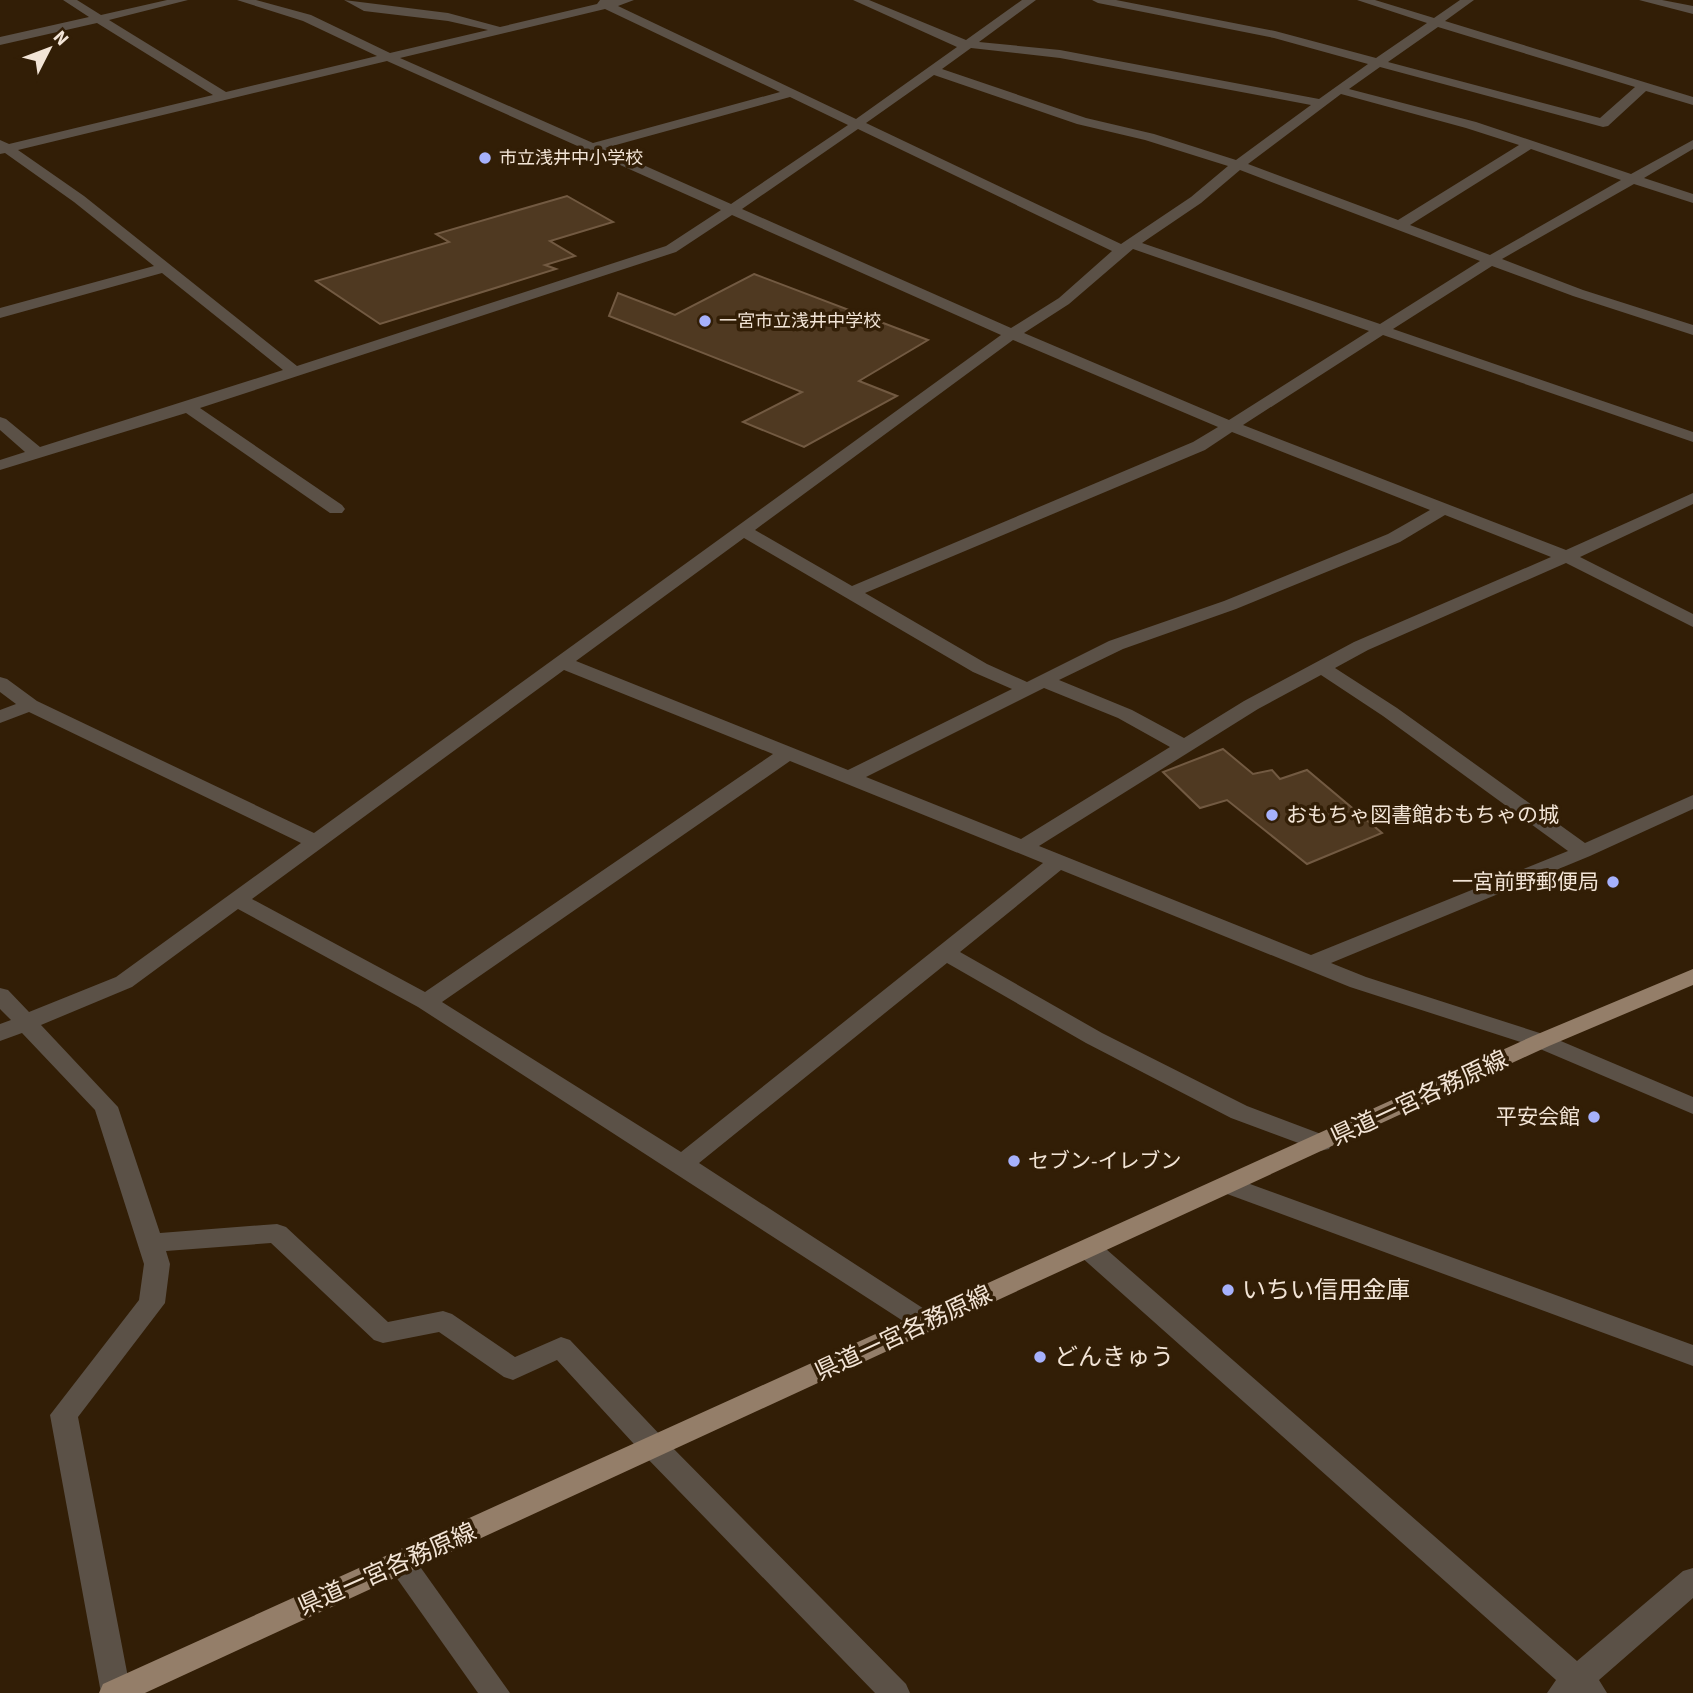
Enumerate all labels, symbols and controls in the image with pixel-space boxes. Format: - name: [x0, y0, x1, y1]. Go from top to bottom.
- north arrow: [14, 14, 84, 84]
- text: N: [46, 25, 75, 52]
- place label: 市立浅井中小学校: [499, 146, 643, 171]
- marker: 市立浅井中小学校: [477, 150, 493, 166]
- place label: 一宮市立浅井中学校: [719, 309, 881, 334]
- marker: 一宮市立浅井中学校: [697, 313, 713, 329]
- place label: おもちゃ図書館おもちゃの城: [1286, 800, 1559, 830]
- marker: おもちゃ図書館おもちゃの城: [1264, 807, 1280, 823]
- place label: 一宮前野郵便局: [1452, 867, 1599, 897]
- marker: 一宮前野郵便局: [1605, 874, 1621, 890]
- street label: 県道一宮各務原線: [1325, 1042, 1514, 1155]
- place label: 平安会館: [1496, 1102, 1580, 1132]
- marker: 平安会館: [1586, 1109, 1602, 1125]
- place label: セブン-イレブン: [1028, 1146, 1182, 1176]
- marker: セブン-イレブン: [1006, 1153, 1022, 1169]
- place label: いちい信用金庫: [1242, 1273, 1410, 1308]
- street label: 県道一宮各務原線: [809, 1277, 998, 1390]
- marker: いちい信用金庫: [1220, 1282, 1236, 1298]
- place label: どんきゅう: [1054, 1340, 1174, 1375]
- marker: どんきゅう: [1032, 1349, 1048, 1365]
- street label: 県道一宮各務原線: [292, 1514, 482, 1624]

